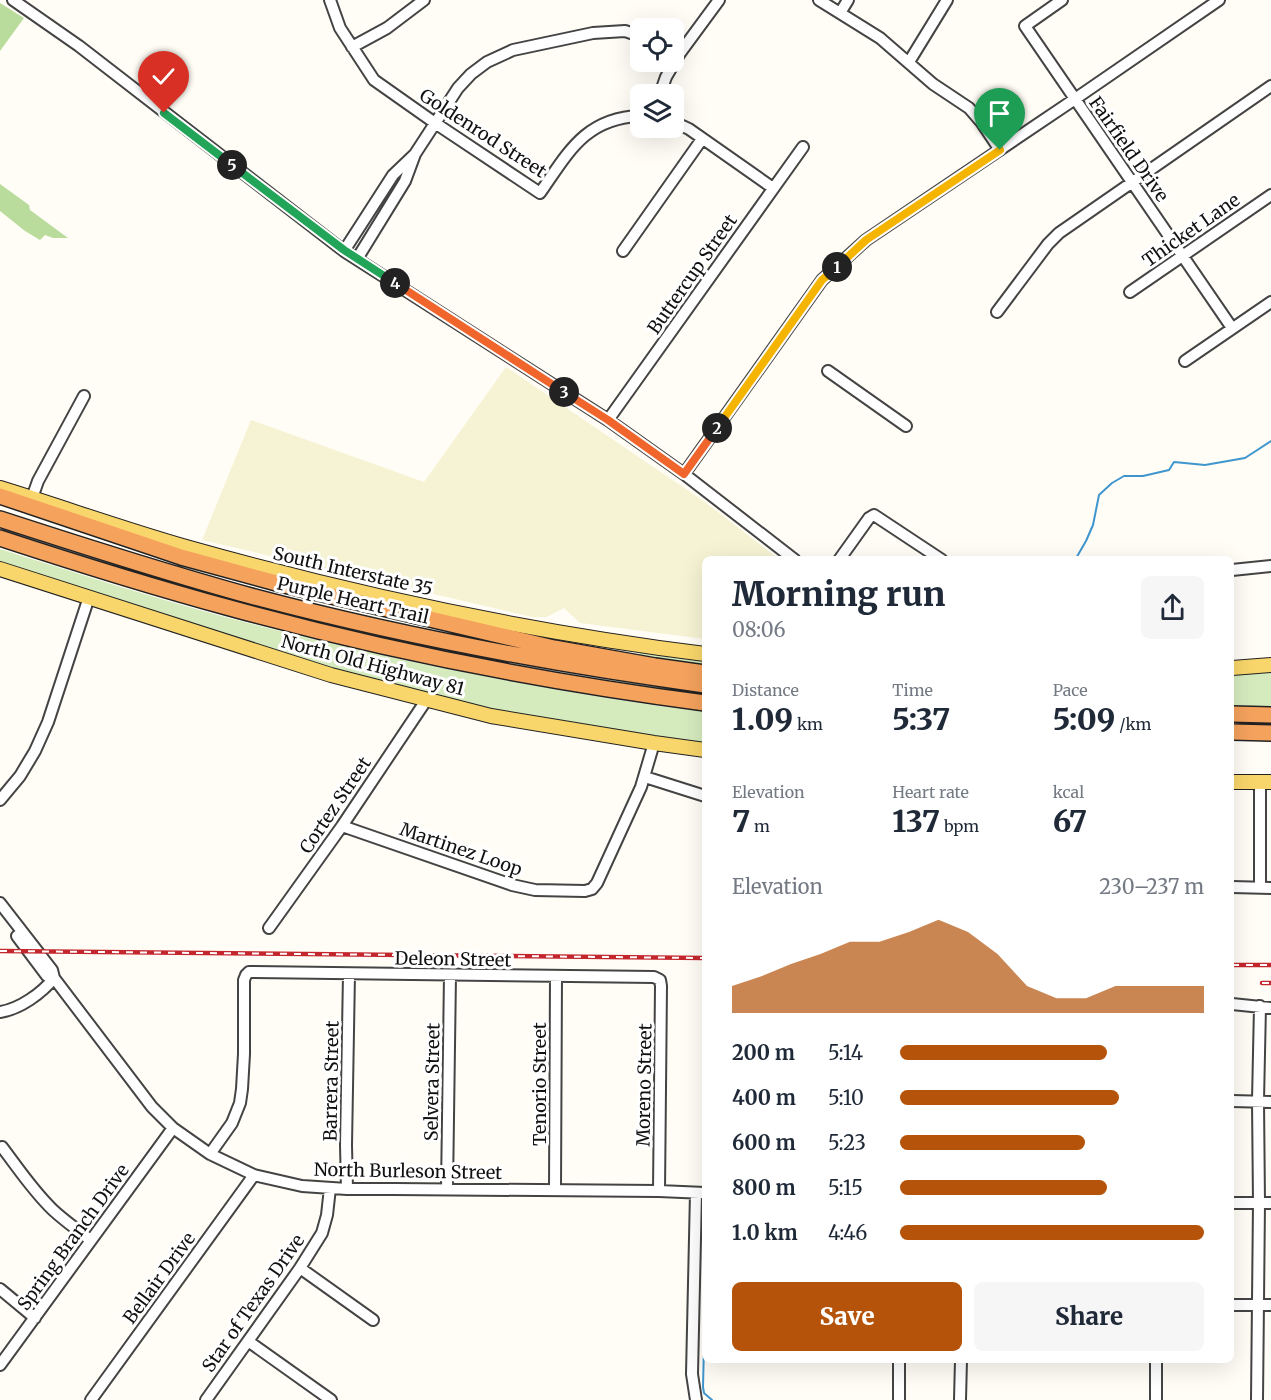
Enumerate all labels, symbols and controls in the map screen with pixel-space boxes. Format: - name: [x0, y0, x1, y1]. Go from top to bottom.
- map controls: [630, 18, 684, 138]
- button: locate: [630, 18, 684, 72]
- pin: [138, 51, 189, 113]
- icon: check: [147, 60, 180, 93]
- street label: Goldenrod Street: [415, 83, 551, 183]
- button: layers: [630, 84, 684, 138]
- pin: [974, 88, 1025, 150]
- street label: Fairfield Drive: [1084, 92, 1174, 206]
- icon: arrive: [983, 97, 1016, 130]
- pin: 5: [217, 150, 247, 180]
- text: 5: [227, 155, 237, 175]
- street label: Thicket Lane: [1138, 188, 1244, 272]
- street label: Buttercup Street: [642, 210, 742, 338]
- pin: 1: [822, 252, 852, 282]
- text: 1: [833, 257, 841, 277]
- pin: 4: [380, 268, 410, 298]
- text: 4: [390, 273, 400, 293]
- pin: 3: [549, 377, 579, 407]
- text: 3: [559, 382, 569, 402]
- pin: 2: [702, 413, 732, 443]
- text: 2: [712, 418, 722, 438]
- street label: South Interstate 35: [271, 541, 435, 601]
- street label: Purple Heart Trail: [275, 571, 432, 629]
- text: Morning run: [732, 574, 945, 615]
- button: share: [1141, 576, 1204, 639]
- text: 08:06: [732, 617, 786, 642]
- street label: North Old Highway 81: [279, 629, 467, 701]
- text: Distance: [732, 680, 799, 700]
- text: Time: [892, 680, 933, 700]
- text: Pace: [1053, 680, 1088, 700]
- text: 1.09: [732, 700, 793, 738]
- text: 5:37: [892, 700, 950, 738]
- text: 5:09: [1053, 700, 1115, 738]
- text: km: [793, 714, 823, 734]
- text: /km: [1115, 714, 1151, 734]
- street label: Cortez Street: [294, 752, 376, 858]
- text: Elevation: [732, 782, 805, 802]
- text: Heart rate: [892, 782, 969, 802]
- text: kcal: [1053, 782, 1084, 802]
- text: 7: [732, 802, 750, 840]
- text: 137: [892, 802, 940, 840]
- text: 67: [1053, 802, 1087, 840]
- text: m: [750, 816, 770, 836]
- text: bpm: [940, 816, 979, 836]
- street label: Martinez Loop: [397, 817, 525, 881]
- text: Elevation: [732, 874, 823, 899]
- text: 230–237 m: [1099, 874, 1204, 899]
- street label: Deleon Street: [394, 946, 512, 972]
- street label: Barrera Street: [318, 1020, 344, 1142]
- street label: Tenorio Street: [528, 1022, 551, 1146]
- street label: Selvera Street: [419, 1023, 445, 1141]
- street label: Moreno Street: [631, 1023, 657, 1147]
- text: 200 m: [732, 1040, 795, 1065]
- text: 5:14: [828, 1040, 863, 1065]
- text: 400 m: [732, 1085, 796, 1110]
- text: 5:10: [828, 1085, 864, 1110]
- text: 600 m: [732, 1130, 796, 1155]
- text: 5:23: [828, 1130, 866, 1155]
- street label: North Burleson Street: [314, 1158, 502, 1184]
- street label: Spring Branch Drive: [12, 1159, 134, 1315]
- text: 800 m: [732, 1175, 796, 1200]
- text: 5:15: [828, 1175, 863, 1200]
- text: 1.0 km: [732, 1220, 798, 1245]
- text: 4:46: [828, 1220, 867, 1245]
- street label: Bellair Drive: [118, 1228, 200, 1328]
- street label: Star of Texas Drive: [197, 1230, 309, 1376]
- button: Save: [732, 1282, 962, 1351]
- button: Share: [974, 1282, 1204, 1351]

